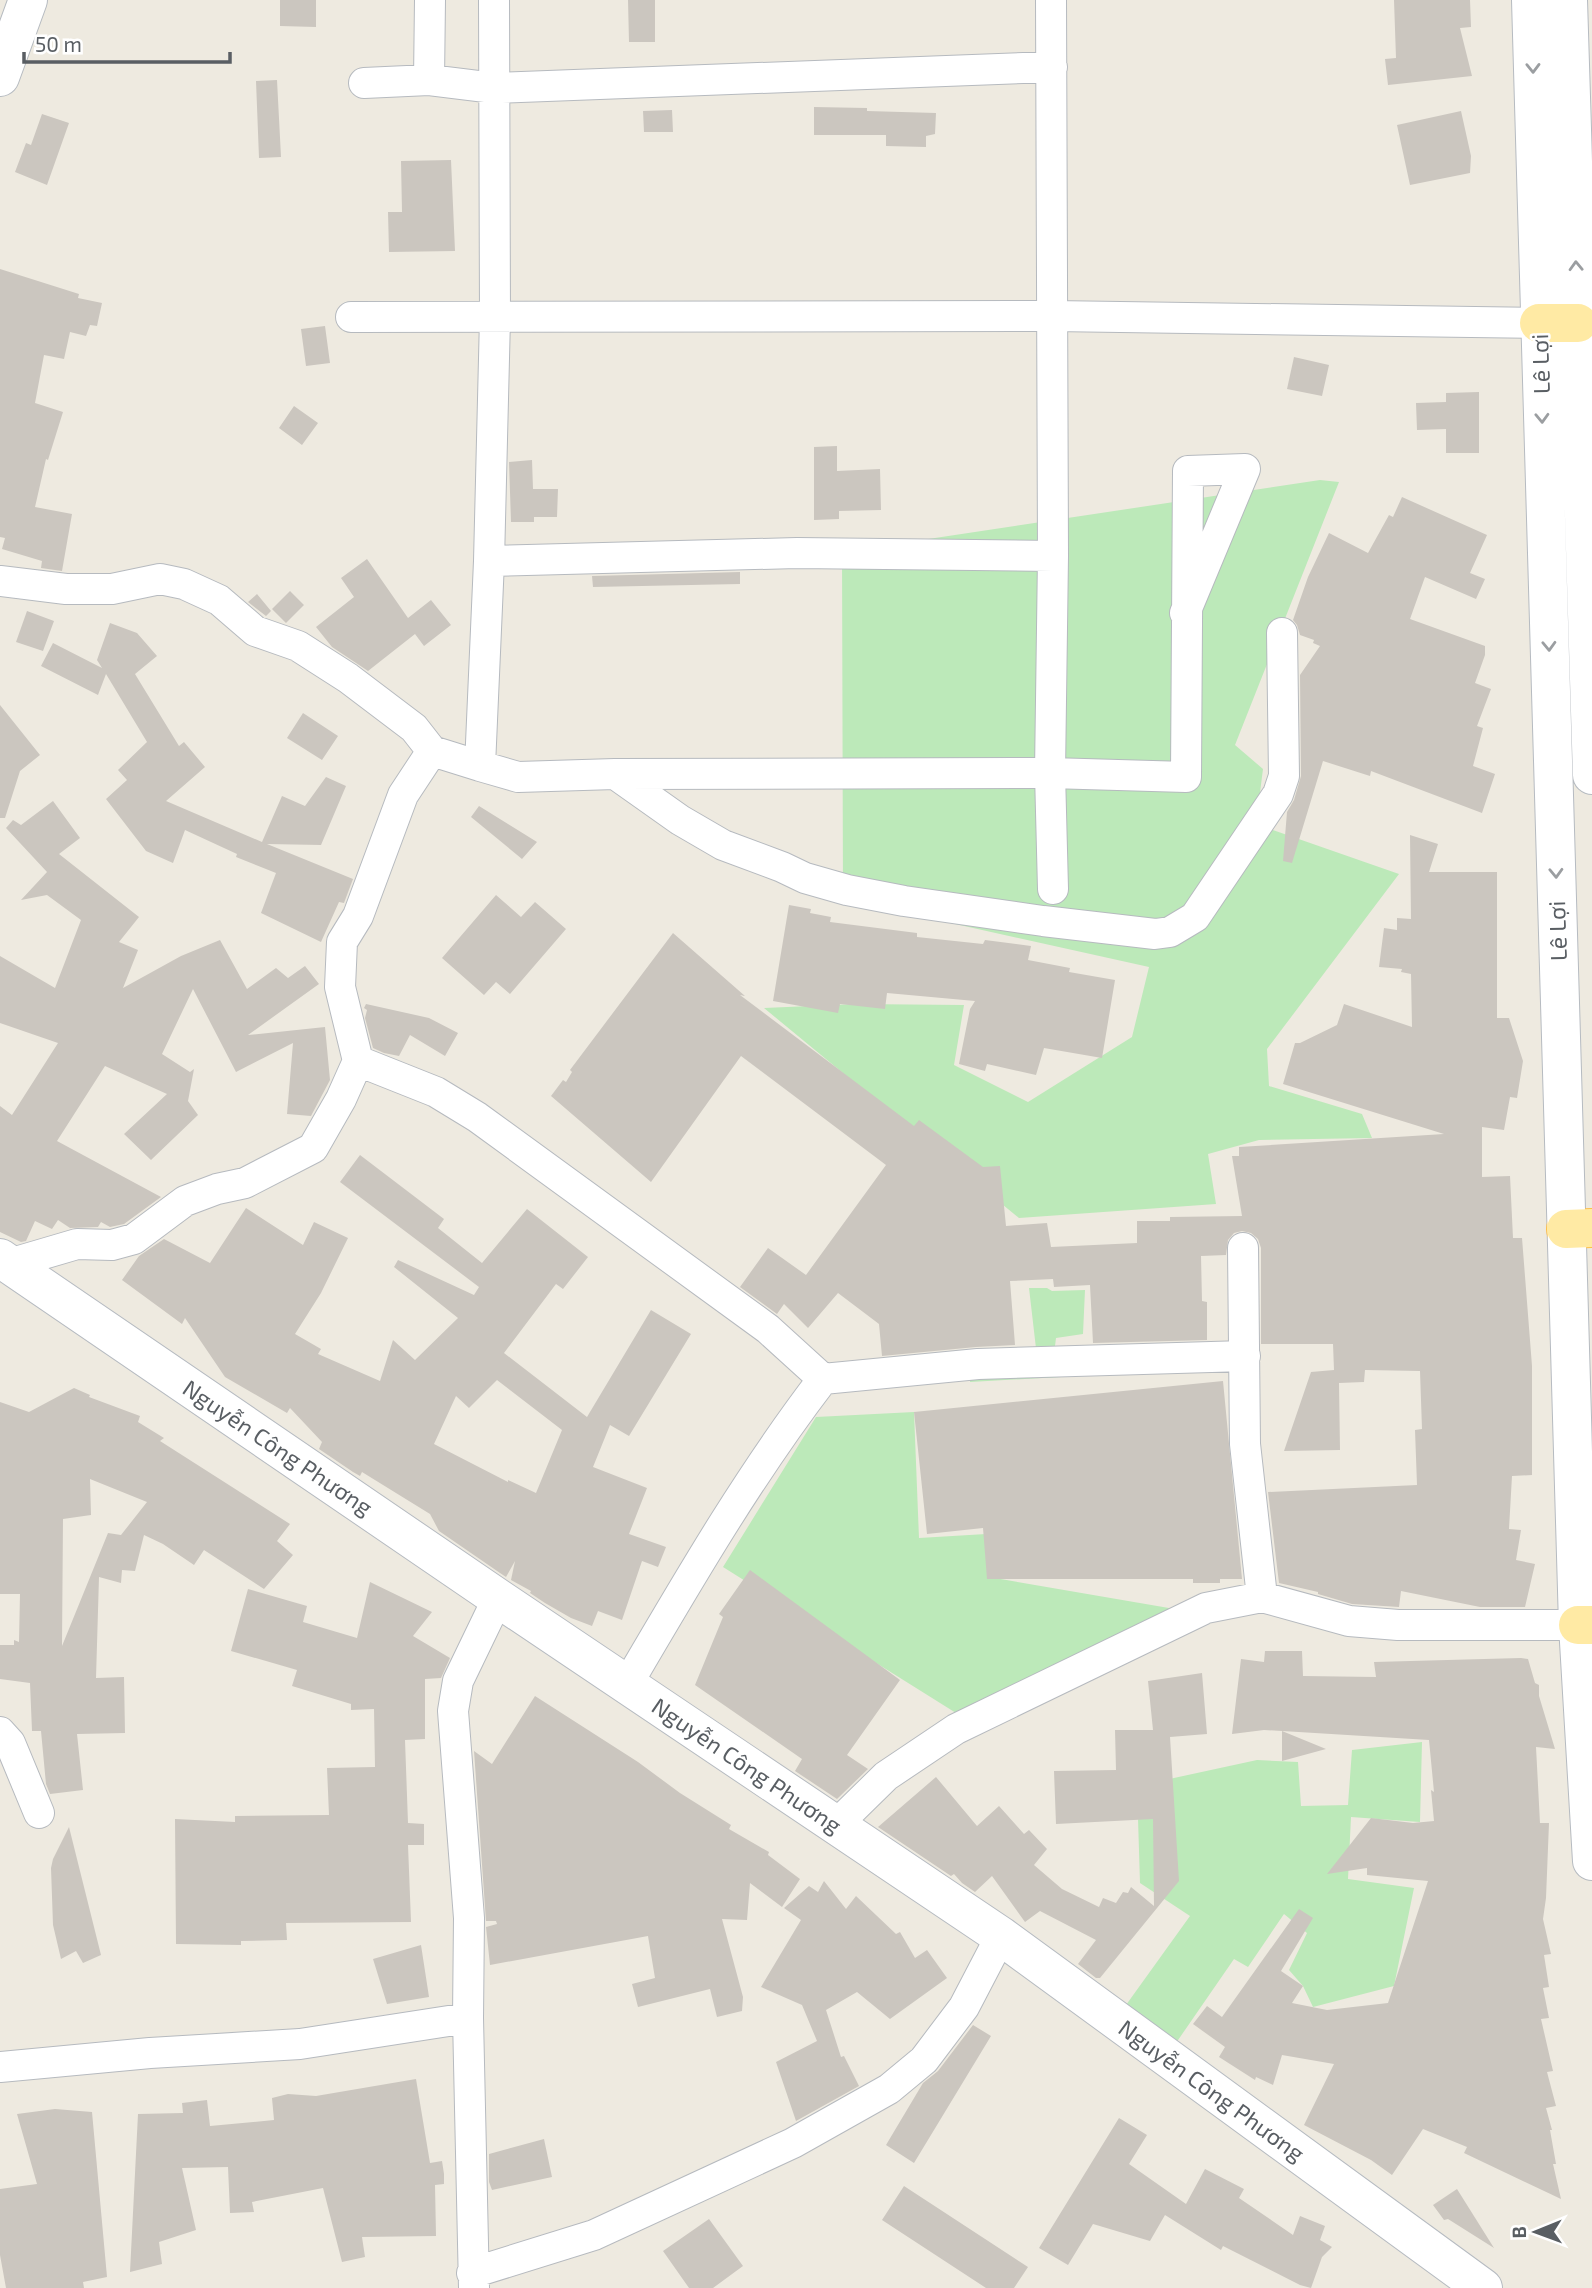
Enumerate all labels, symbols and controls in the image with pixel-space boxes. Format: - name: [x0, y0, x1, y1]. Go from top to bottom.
- scale bar: [24, 21, 231, 65]
- text: 50 m: [35, 31, 82, 56]
- one-way arrow: [1525, 63, 1540, 74]
- one-way arrow: [1568, 260, 1583, 271]
- street label: Lê Lợi: [1525, 333, 1555, 395]
- one-way arrow: [1534, 413, 1549, 424]
- one-way arrow: [1541, 640, 1556, 651]
- one-way arrow: [1548, 868, 1563, 879]
- street label: Lê Lợi: [1542, 900, 1572, 962]
- street label: Nguyễn Công Phương: [178, 1373, 378, 1521]
- street label: Nguyễn Công Phương: [647, 1691, 847, 1839]
- street label: Nguyễn Công Phương: [1114, 2013, 1310, 2167]
- north arrow: [1501, 2197, 1571, 2267]
- text: B: [1507, 2226, 1530, 2239]

